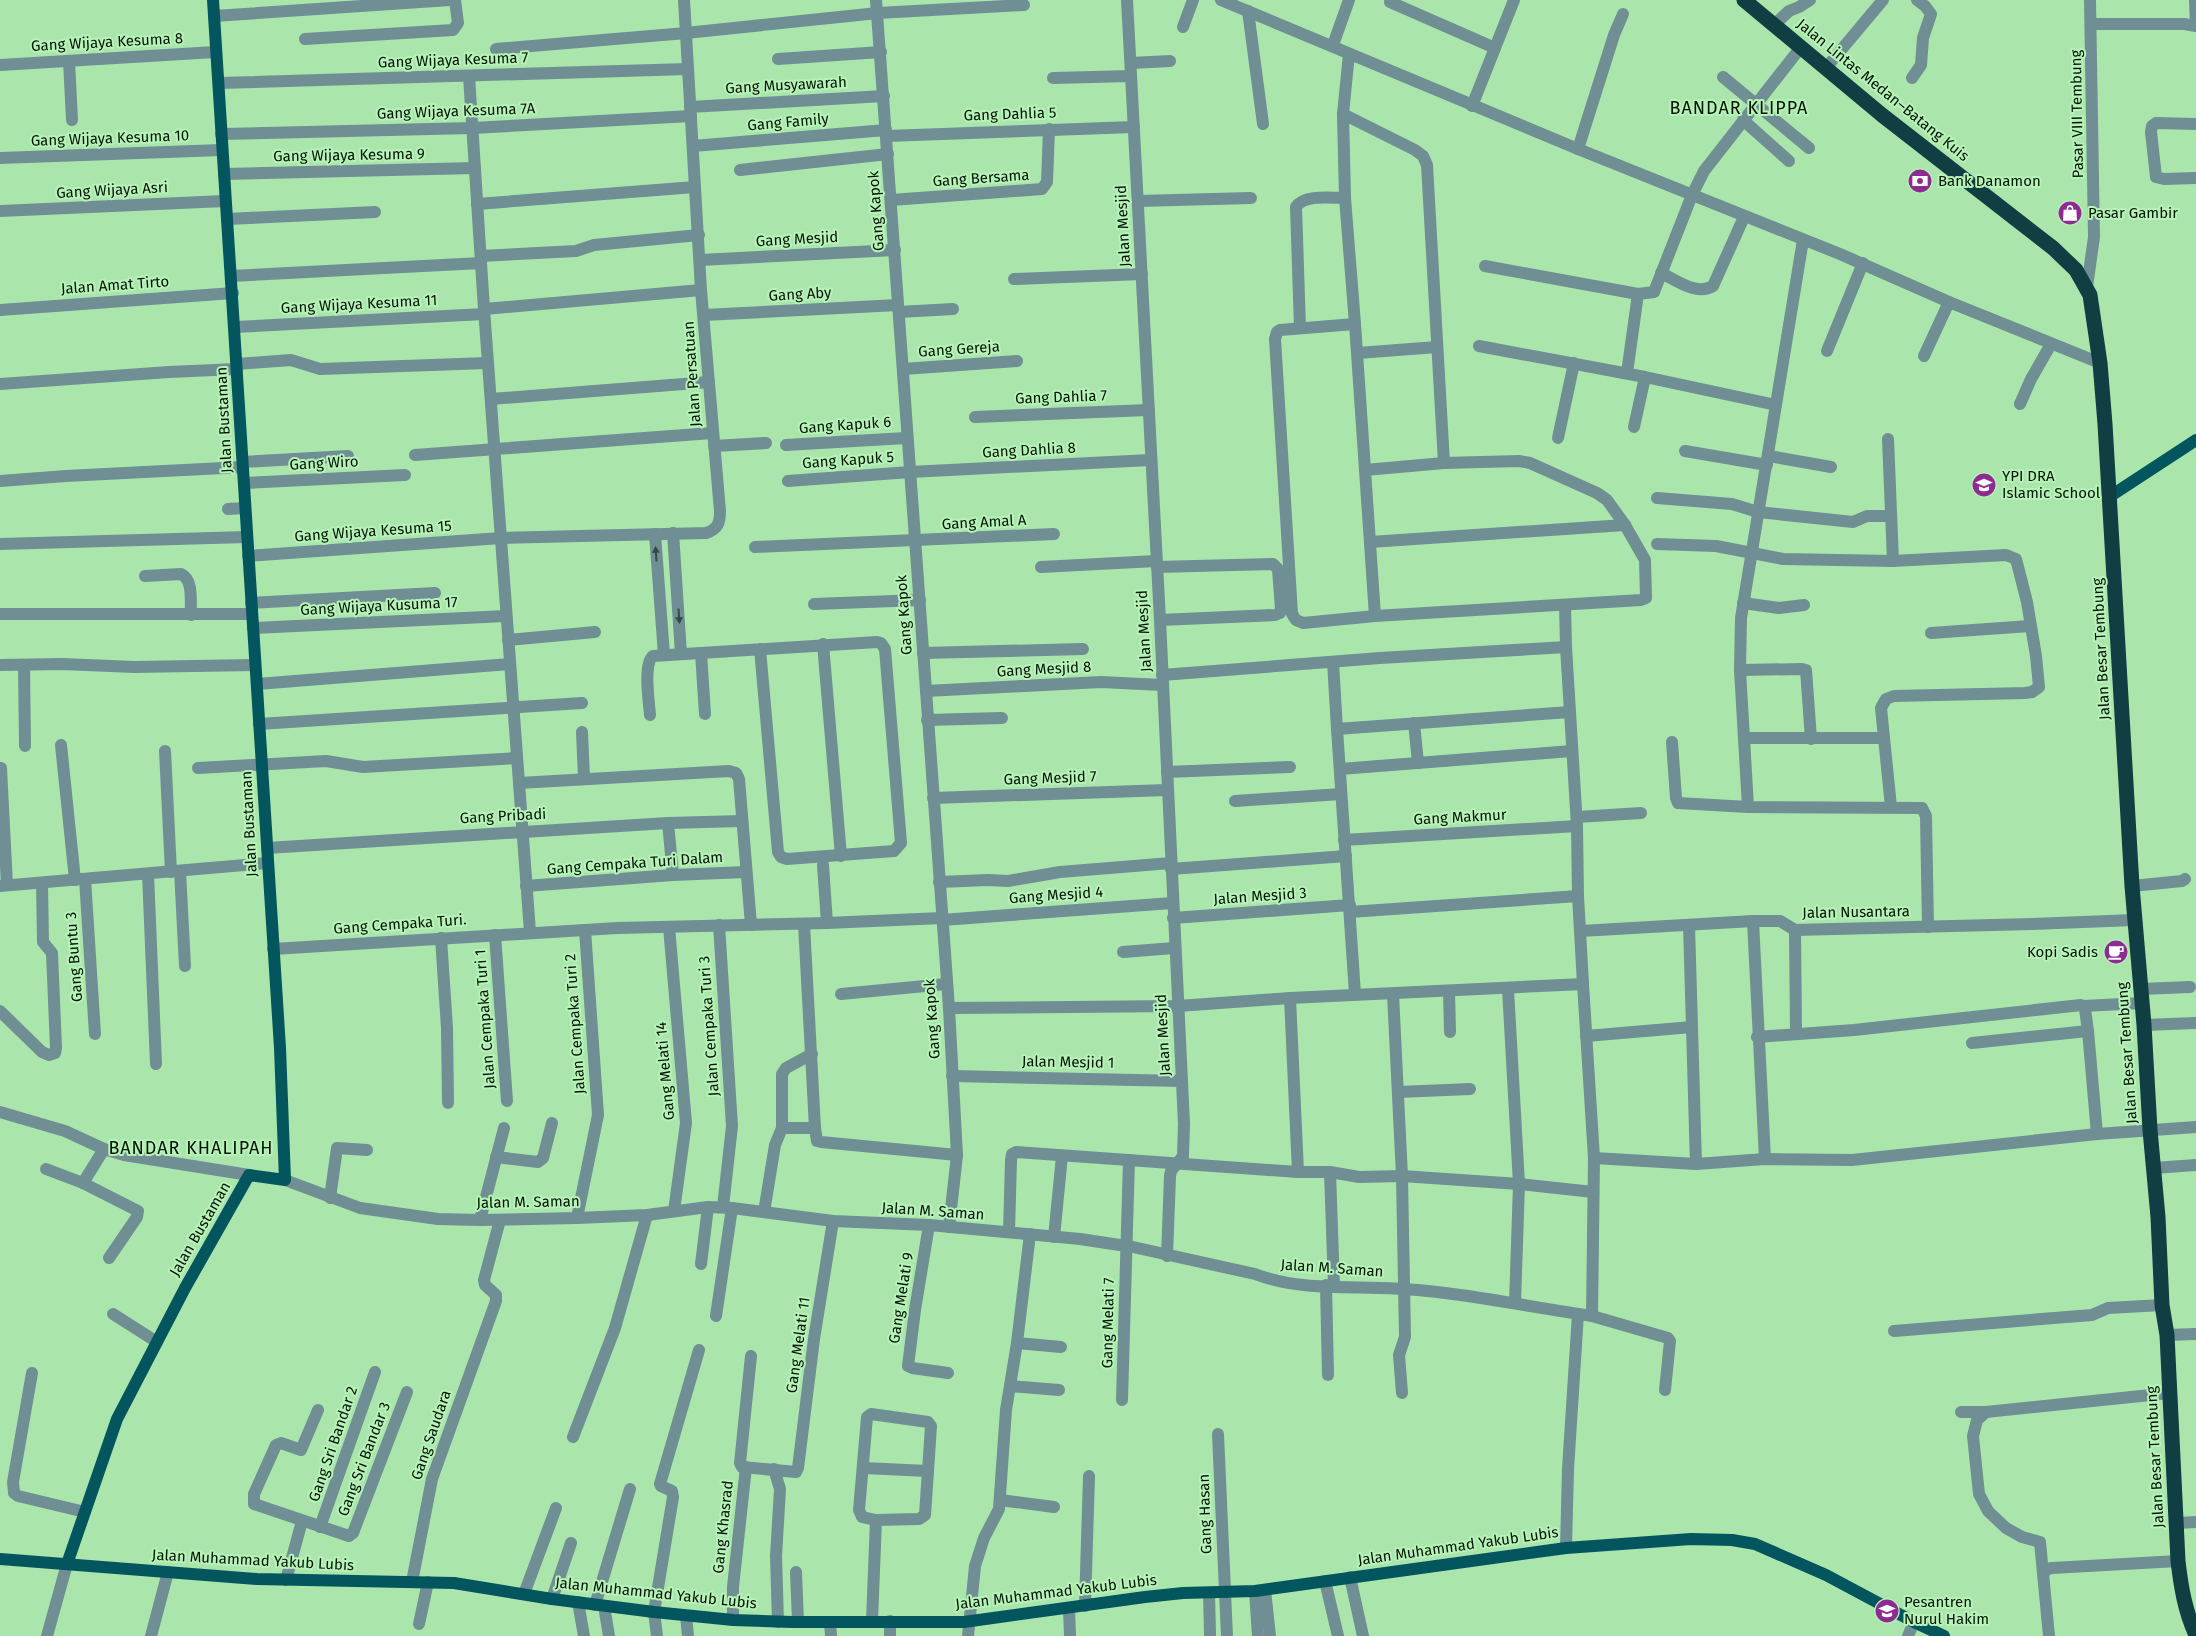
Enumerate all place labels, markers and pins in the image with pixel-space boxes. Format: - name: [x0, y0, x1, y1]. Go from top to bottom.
- bank icon: Bank Danamon: [1907, 168, 1933, 194]
- place label: Bank Danamon: [1938, 172, 2041, 190]
- shop icon: Pasar Gambir: [2057, 200, 2083, 226]
- place label: Pasar Gambir: [2088, 204, 2178, 222]
- place label: YPI DRA Islamic School: [2002, 467, 2101, 502]
- school or university icon: YPI DRA Islamic School: [1971, 472, 1997, 498]
- cafe icon: Kopi Sadis: [2103, 939, 2129, 965]
- place label: Kopi Sadis: [2027, 943, 2098, 961]
- place label: Pesantren Nurul Hakim: [1904, 1593, 1989, 1628]
- school or university icon: Pesantren Nurul Hakim: [1874, 1598, 1900, 1624]

